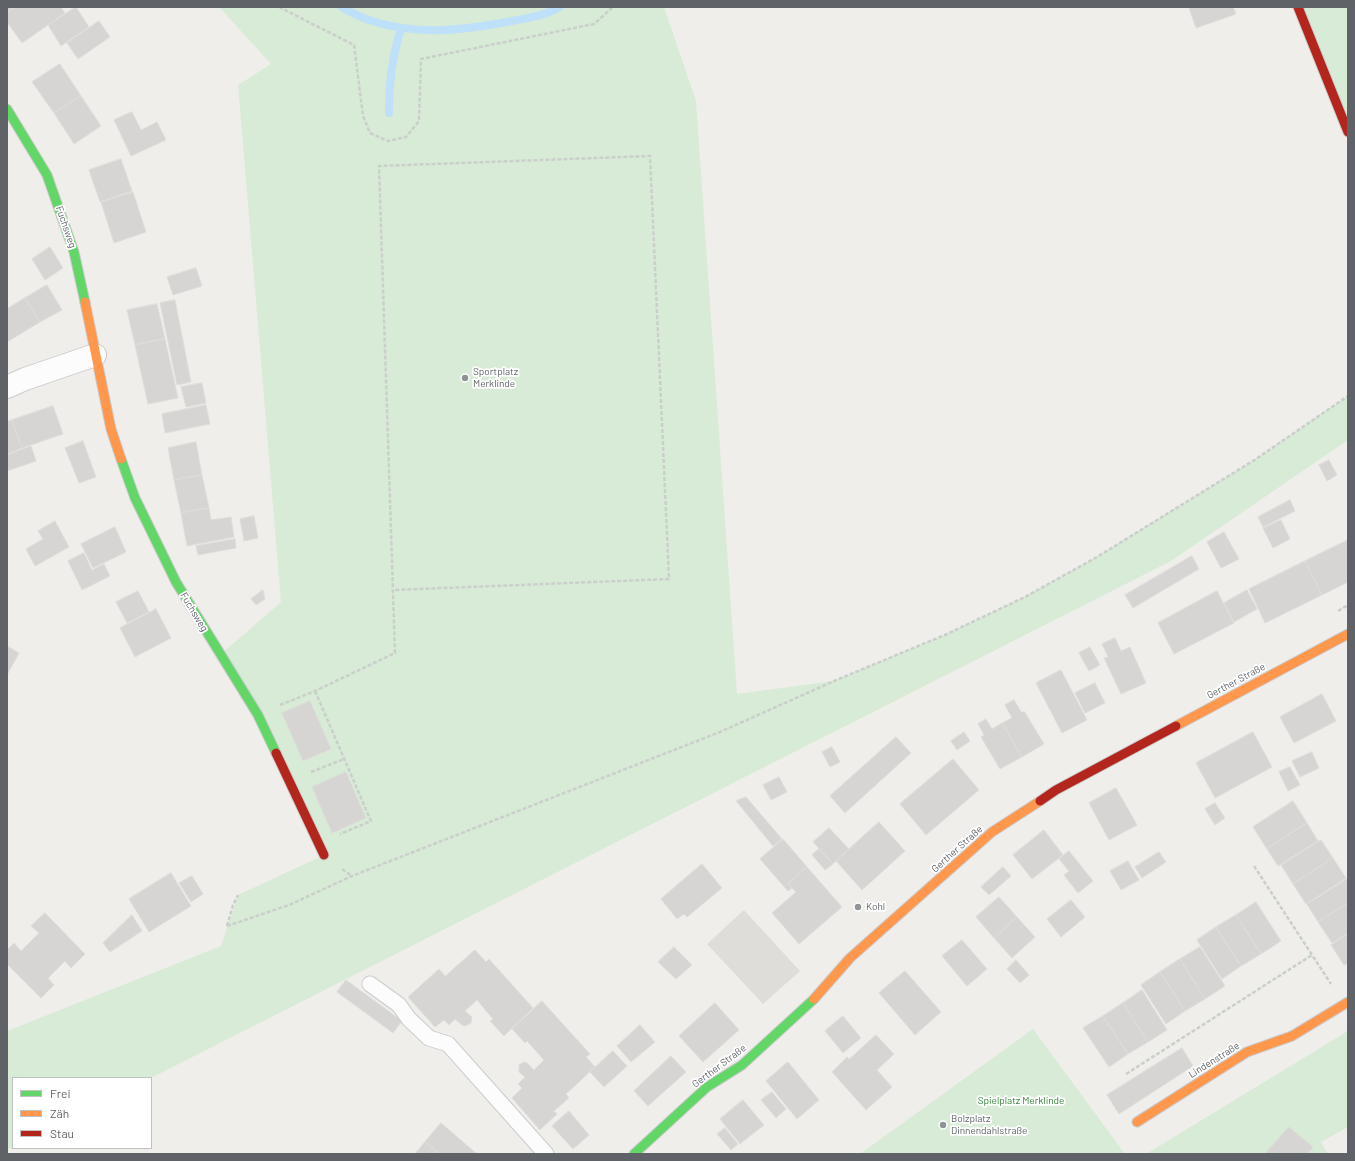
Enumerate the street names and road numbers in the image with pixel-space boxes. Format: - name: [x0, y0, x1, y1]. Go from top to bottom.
- street label: Fuchsweg: [53, 204, 79, 250]
- street label: Fuchsweg: [178, 590, 210, 634]
- street label: Gerther Straße: [1205, 661, 1267, 701]
- street label: Gerther Straße: [929, 823, 985, 875]
- street label: Lindenstraße: [1186, 1040, 1242, 1080]
- street label: Gerther Straße: [690, 1042, 748, 1090]

